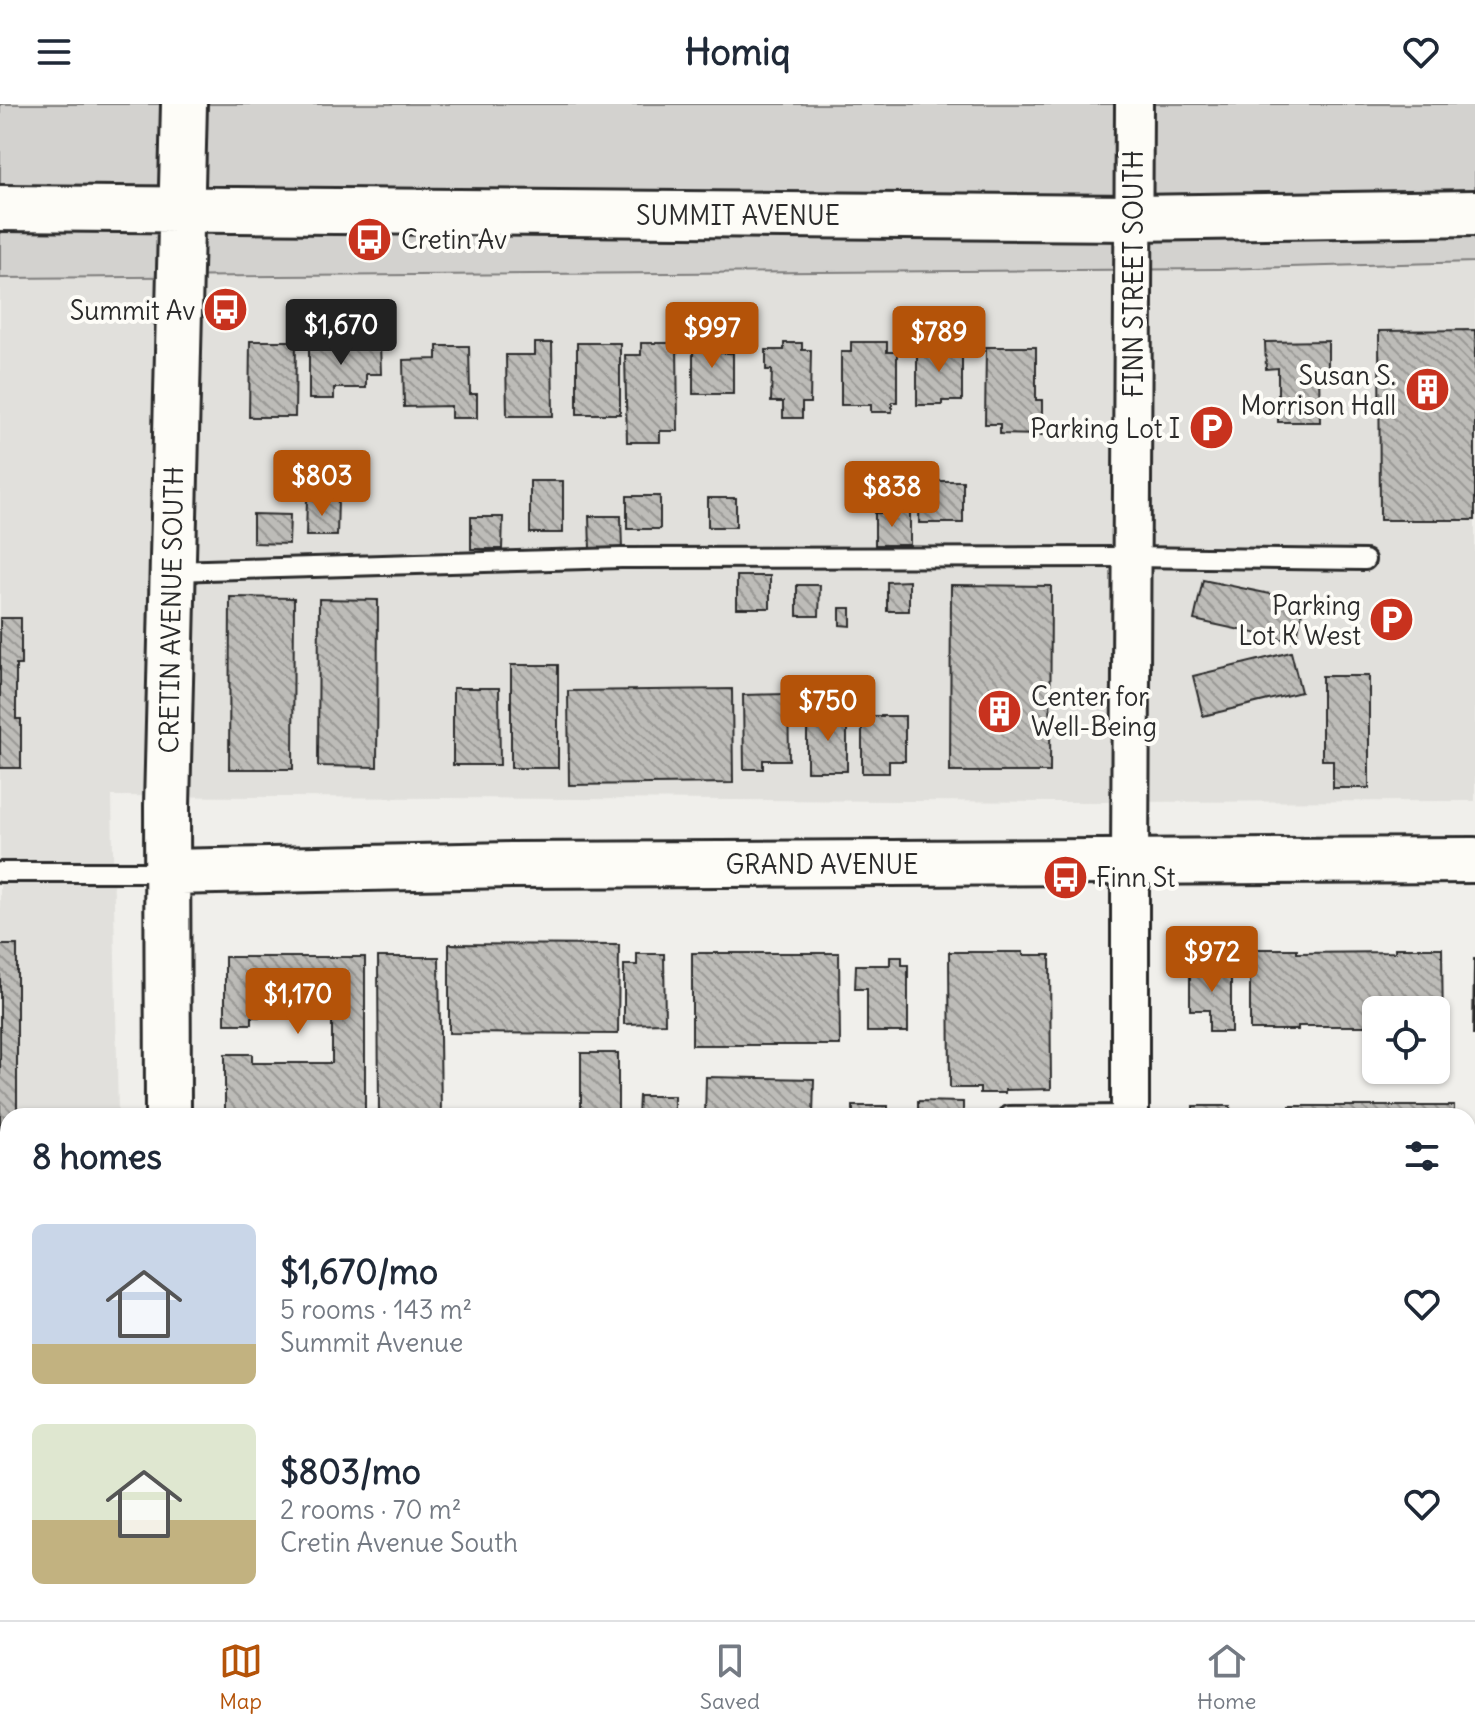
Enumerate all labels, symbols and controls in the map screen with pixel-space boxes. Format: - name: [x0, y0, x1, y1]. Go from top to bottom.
- icon: menu: [32, 30, 76, 74]
- text: Homiq: [685, 30, 790, 75]
- icon: heart: [1399, 30, 1443, 74]
- street label: FINN STREET SOUTH: [1117, 150, 1150, 398]
- street label: SUMMIT AVENUE: [636, 199, 840, 232]
- bus stop icon: Cretin Av: [346, 215, 394, 263]
- place label: Cretin Av: [401, 223, 507, 256]
- bus stop icon: Summit Av: [202, 286, 250, 334]
- place label: Summit Av: [70, 294, 195, 327]
- pin: $1,670: [276, 299, 406, 367]
- pin: $997: [665, 302, 759, 370]
- pin: $789: [892, 306, 986, 374]
- text: $1,670: [304, 308, 378, 341]
- text: $997: [683, 311, 741, 344]
- text: $789: [910, 315, 968, 348]
- place label: Susan S. Morrison Hall: [1241, 359, 1396, 422]
- building icon: Susan S. Morrison Hall: [1403, 366, 1451, 414]
- parking icon: Parking Lot I: [1187, 404, 1235, 452]
- place label: Parking Lot I: [1030, 412, 1180, 445]
- pin: $803: [275, 450, 369, 518]
- text: $803: [291, 459, 353, 492]
- pin: $838: [845, 461, 939, 529]
- street label: CRETIN AVENUE SOUTH: [152, 466, 190, 754]
- text: $838: [862, 470, 922, 503]
- place label: Parking Lot K West: [1238, 589, 1361, 652]
- parking icon: Parking Lot K West: [1368, 596, 1416, 644]
- pin: $750: [781, 675, 875, 743]
- place label: Center for Well-Being: [1031, 680, 1157, 743]
- text: $750: [798, 684, 858, 717]
- building icon: Center for Well-Being: [976, 687, 1024, 735]
- street label: GRAND AVENUE: [725, 848, 919, 881]
- bus stop icon: Finn St: [1041, 853, 1089, 901]
- place label: Finn St: [1096, 861, 1176, 894]
- pin: $972: [1165, 926, 1259, 994]
- text: $972: [1184, 935, 1240, 968]
- pin: $1,170: [233, 968, 363, 1036]
- text: $1,170: [264, 977, 332, 1010]
- map controls: [1362, 996, 1450, 1084]
- button: locate: [1362, 996, 1450, 1084]
- icon: filters: [1400, 1134, 1444, 1178]
- text: 8 homes: [32, 1135, 162, 1178]
- text: $1,670/mo: [280, 1250, 438, 1293]
- icon: home: [96, 1256, 192, 1352]
- icon: heart: [1400, 1282, 1444, 1326]
- text: 5 rooms · 143 m²: [280, 1293, 472, 1326]
- text: Summit Avenue: [280, 1326, 463, 1359]
- text: $803/mo: [280, 1450, 421, 1493]
- icon: home: [96, 1456, 192, 1552]
- icon: heart: [1400, 1482, 1444, 1526]
- text: 2 rooms · 70 m²: [280, 1493, 461, 1526]
- text: Cretin Avenue South: [280, 1526, 518, 1559]
- tab: Map: [219, 1639, 263, 1715]
- tab: Saved: [700, 1639, 760, 1715]
- tab: Home: [1197, 1639, 1256, 1715]

